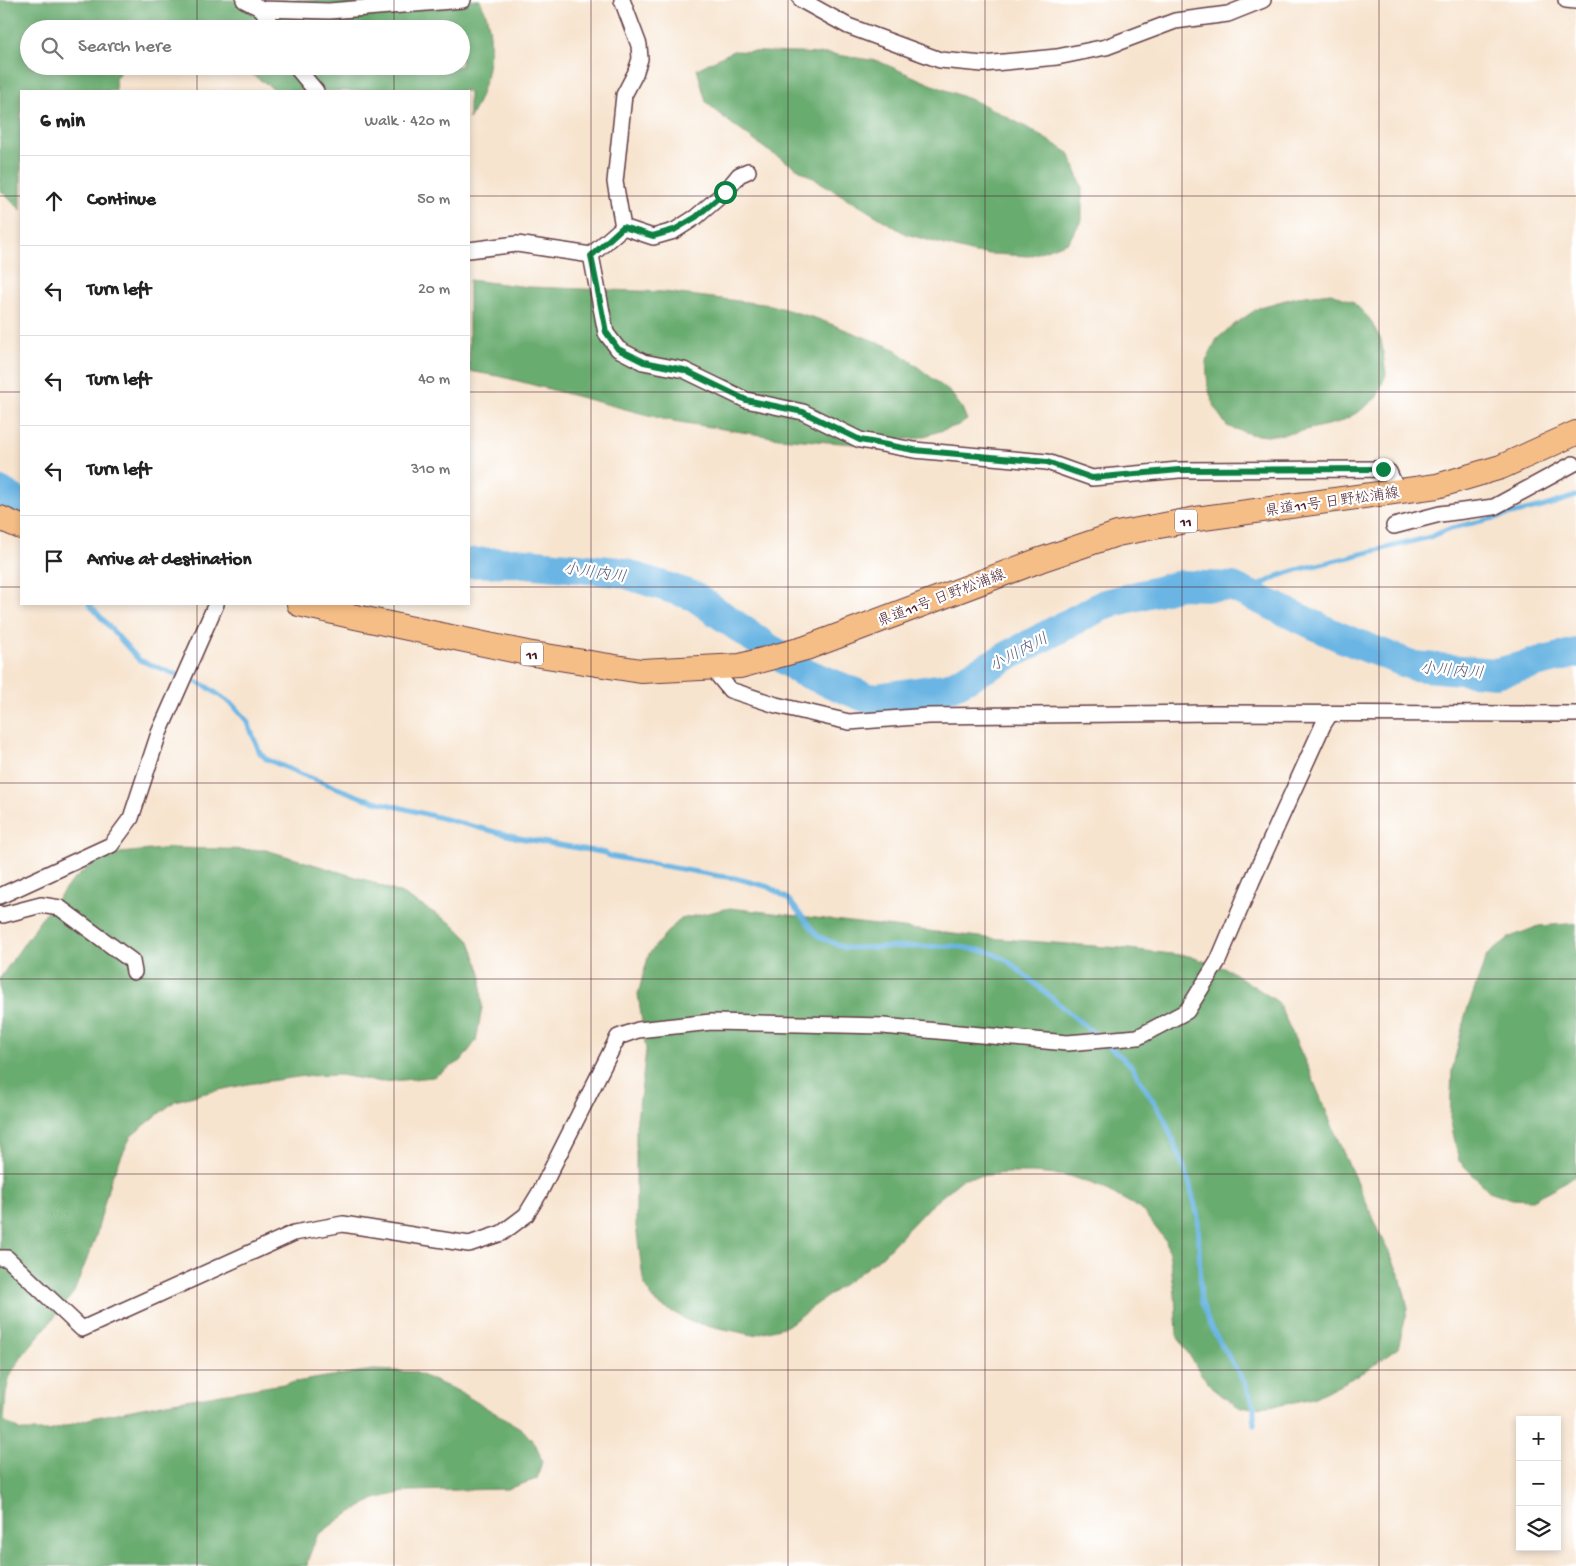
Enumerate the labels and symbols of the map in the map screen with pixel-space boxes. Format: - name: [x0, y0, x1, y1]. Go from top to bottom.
- route start: [714, 181, 737, 204]
- route end: [1372, 458, 1395, 481]
- street label: 県道11号 日野松浦線: [1264, 484, 1401, 521]
- road number: 11: [1175, 510, 1197, 532]
- water label: 小川内川: [561, 560, 628, 588]
- street label: 県道11号 日野松浦線: [875, 565, 1008, 632]
- water label: 小川内川: [986, 630, 1052, 678]
- road number: 11: [521, 642, 543, 666]
- water label: 小川内川: [1419, 659, 1484, 685]

